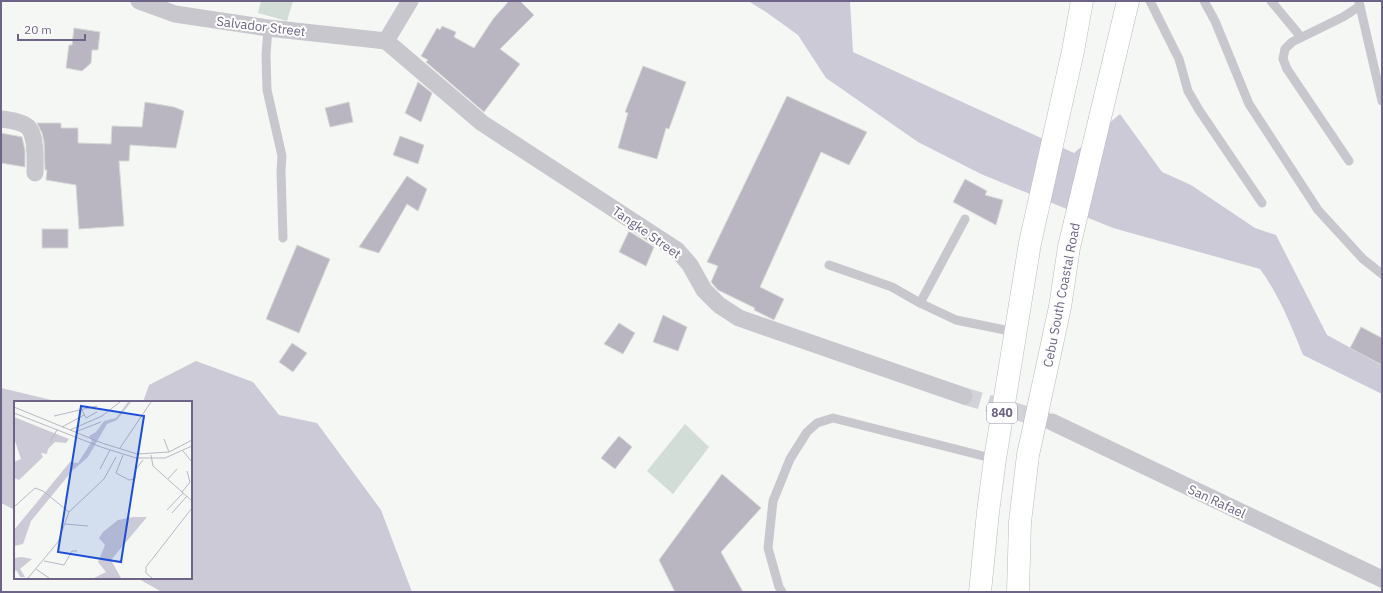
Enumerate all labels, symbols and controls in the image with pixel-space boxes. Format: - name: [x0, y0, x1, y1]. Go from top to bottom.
- street label: Salvador Street: [216, 13, 306, 40]
- scale bar: [18, 16, 85, 42]
- text: 20 m: [24, 22, 52, 37]
- street label: Tangke Street: [609, 202, 684, 262]
- street label: Cebu South Coastal Road: [1039, 221, 1084, 369]
- inset map: [14, 401, 192, 579]
- road number: 840: [987, 403, 1017, 423]
- street label: San Rafael: [1185, 481, 1249, 522]

